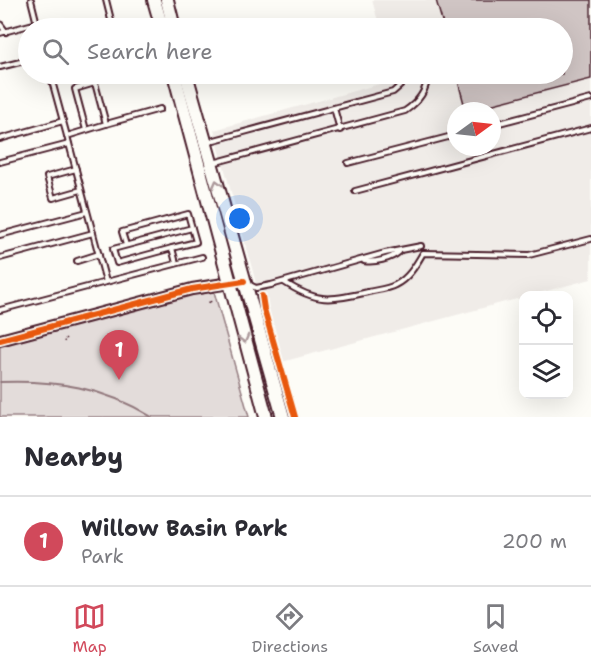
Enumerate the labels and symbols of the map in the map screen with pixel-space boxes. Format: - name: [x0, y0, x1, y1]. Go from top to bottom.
- north arrow: [447, 102, 501, 156]
- one-way arrow: [212, 179, 225, 189]
- your location: [225, 204, 254, 233]
- pin: 1: [100, 330, 138, 380]
- one-way arrow: [237, 334, 250, 344]

